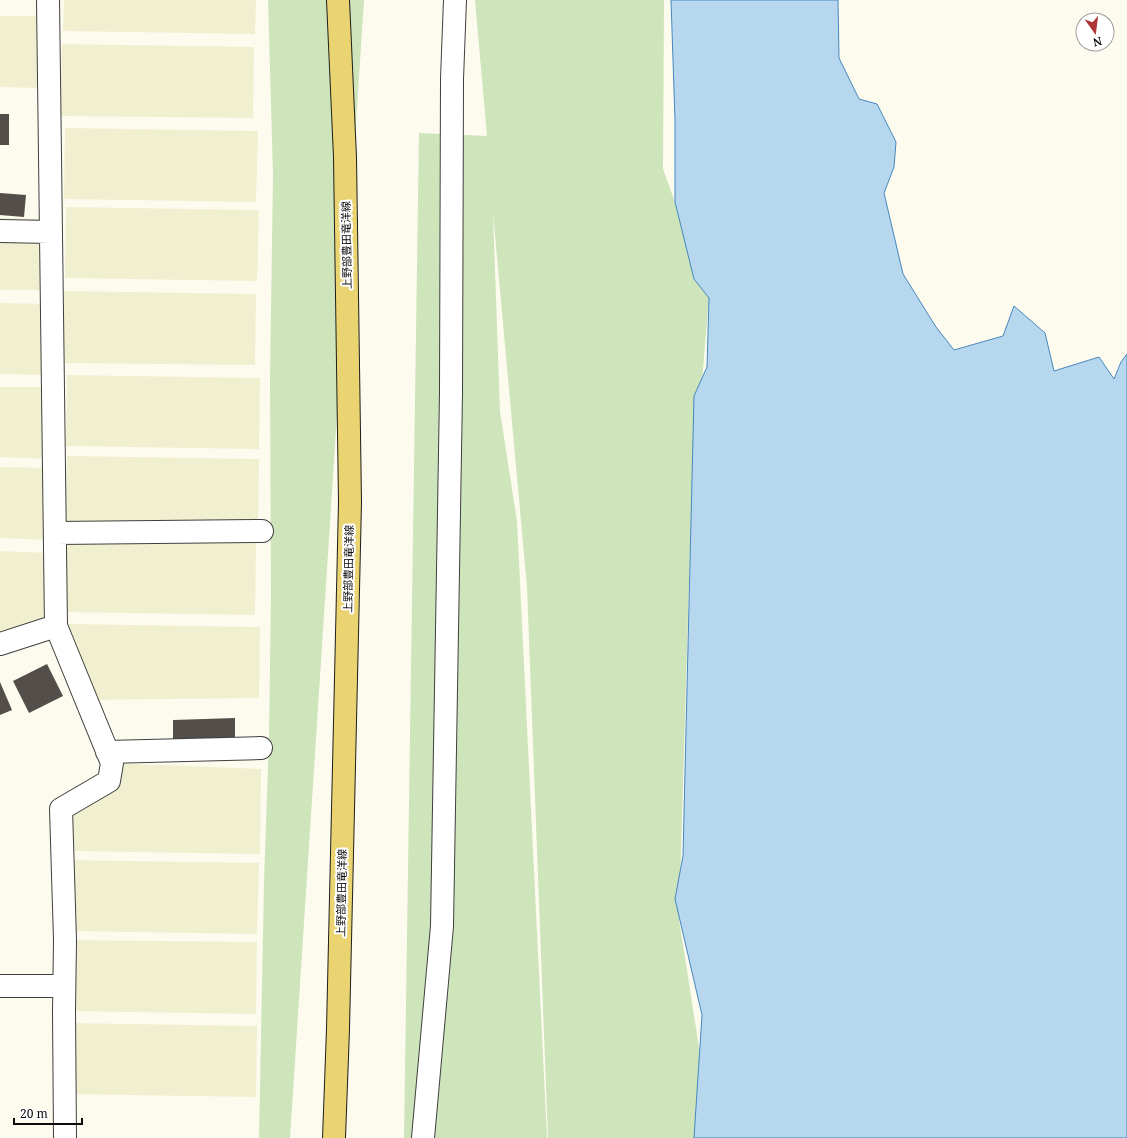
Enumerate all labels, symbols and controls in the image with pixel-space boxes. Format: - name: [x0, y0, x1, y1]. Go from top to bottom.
- north arrow: [1075, 12, 1115, 52]
- text: N: [1091, 34, 1104, 51]
- street label: 上野部豊田竜洋線: [338, 201, 354, 289]
- street label: 上野部豊田竜洋線: [340, 525, 356, 613]
- street label: 上野部豊田竜洋線: [333, 849, 349, 937]
- scale bar: [14, 1100, 82, 1126]
- text: 20 m: [20, 1105, 48, 1122]

